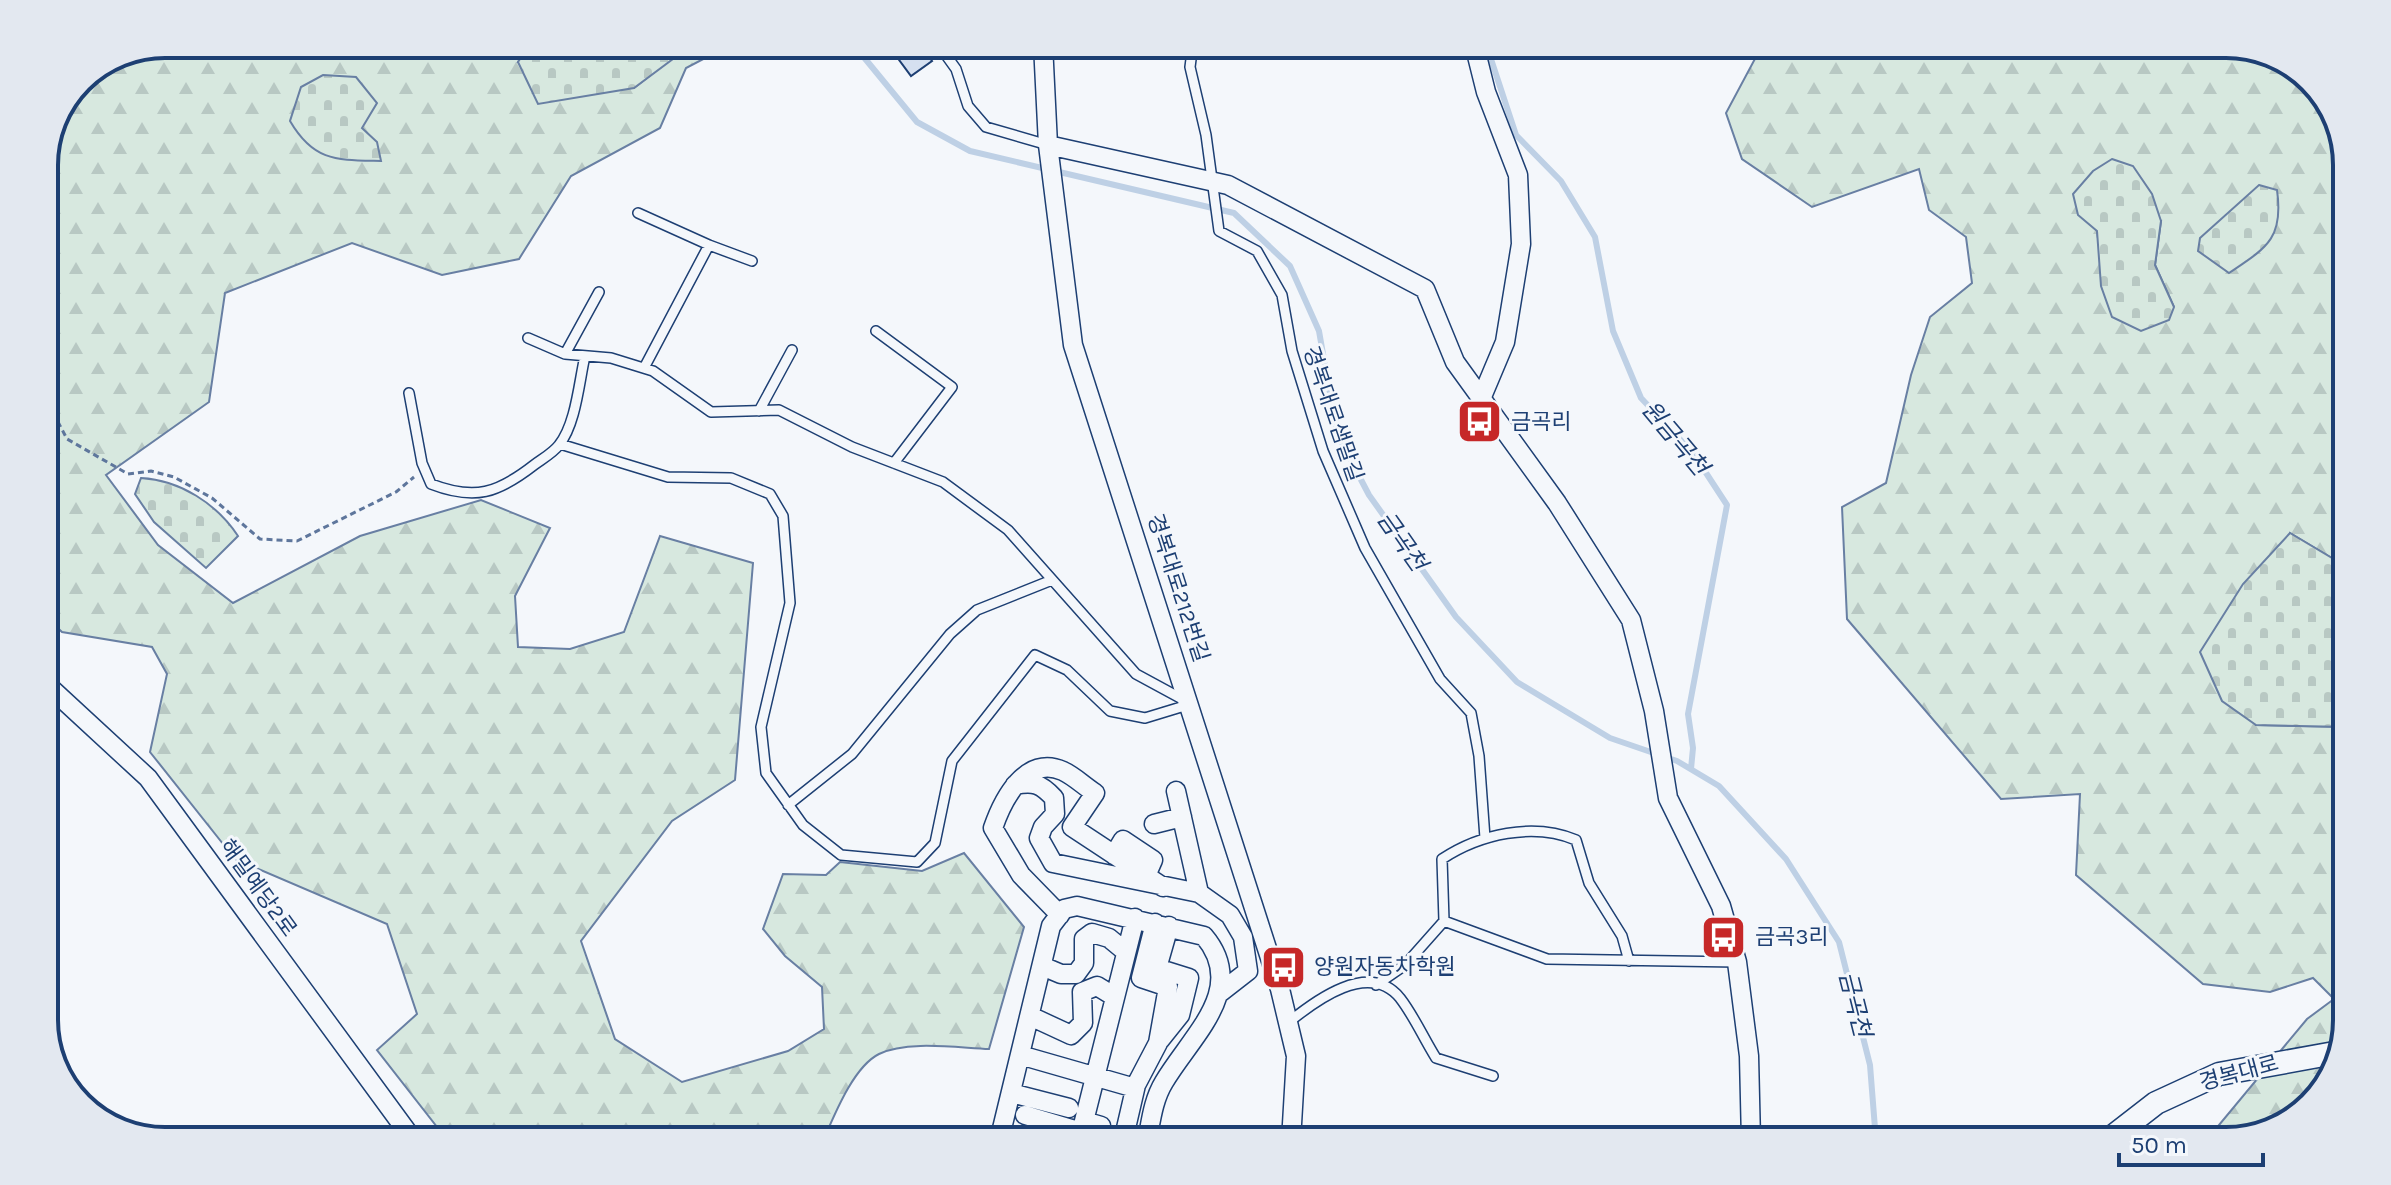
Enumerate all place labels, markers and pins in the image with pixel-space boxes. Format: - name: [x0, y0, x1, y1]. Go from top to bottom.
- bus stop icon: 금곡리: [1456, 398, 1504, 446]
- place label: 금곡리: [1511, 409, 1572, 435]
- bus stop icon: 금곡3리: [1700, 913, 1748, 961]
- place label: 금곡3리: [1755, 924, 1829, 950]
- bus stop icon: 양원자동차학원: [1259, 943, 1307, 991]
- place label: 양원자동차학원: [1314, 954, 1456, 980]

